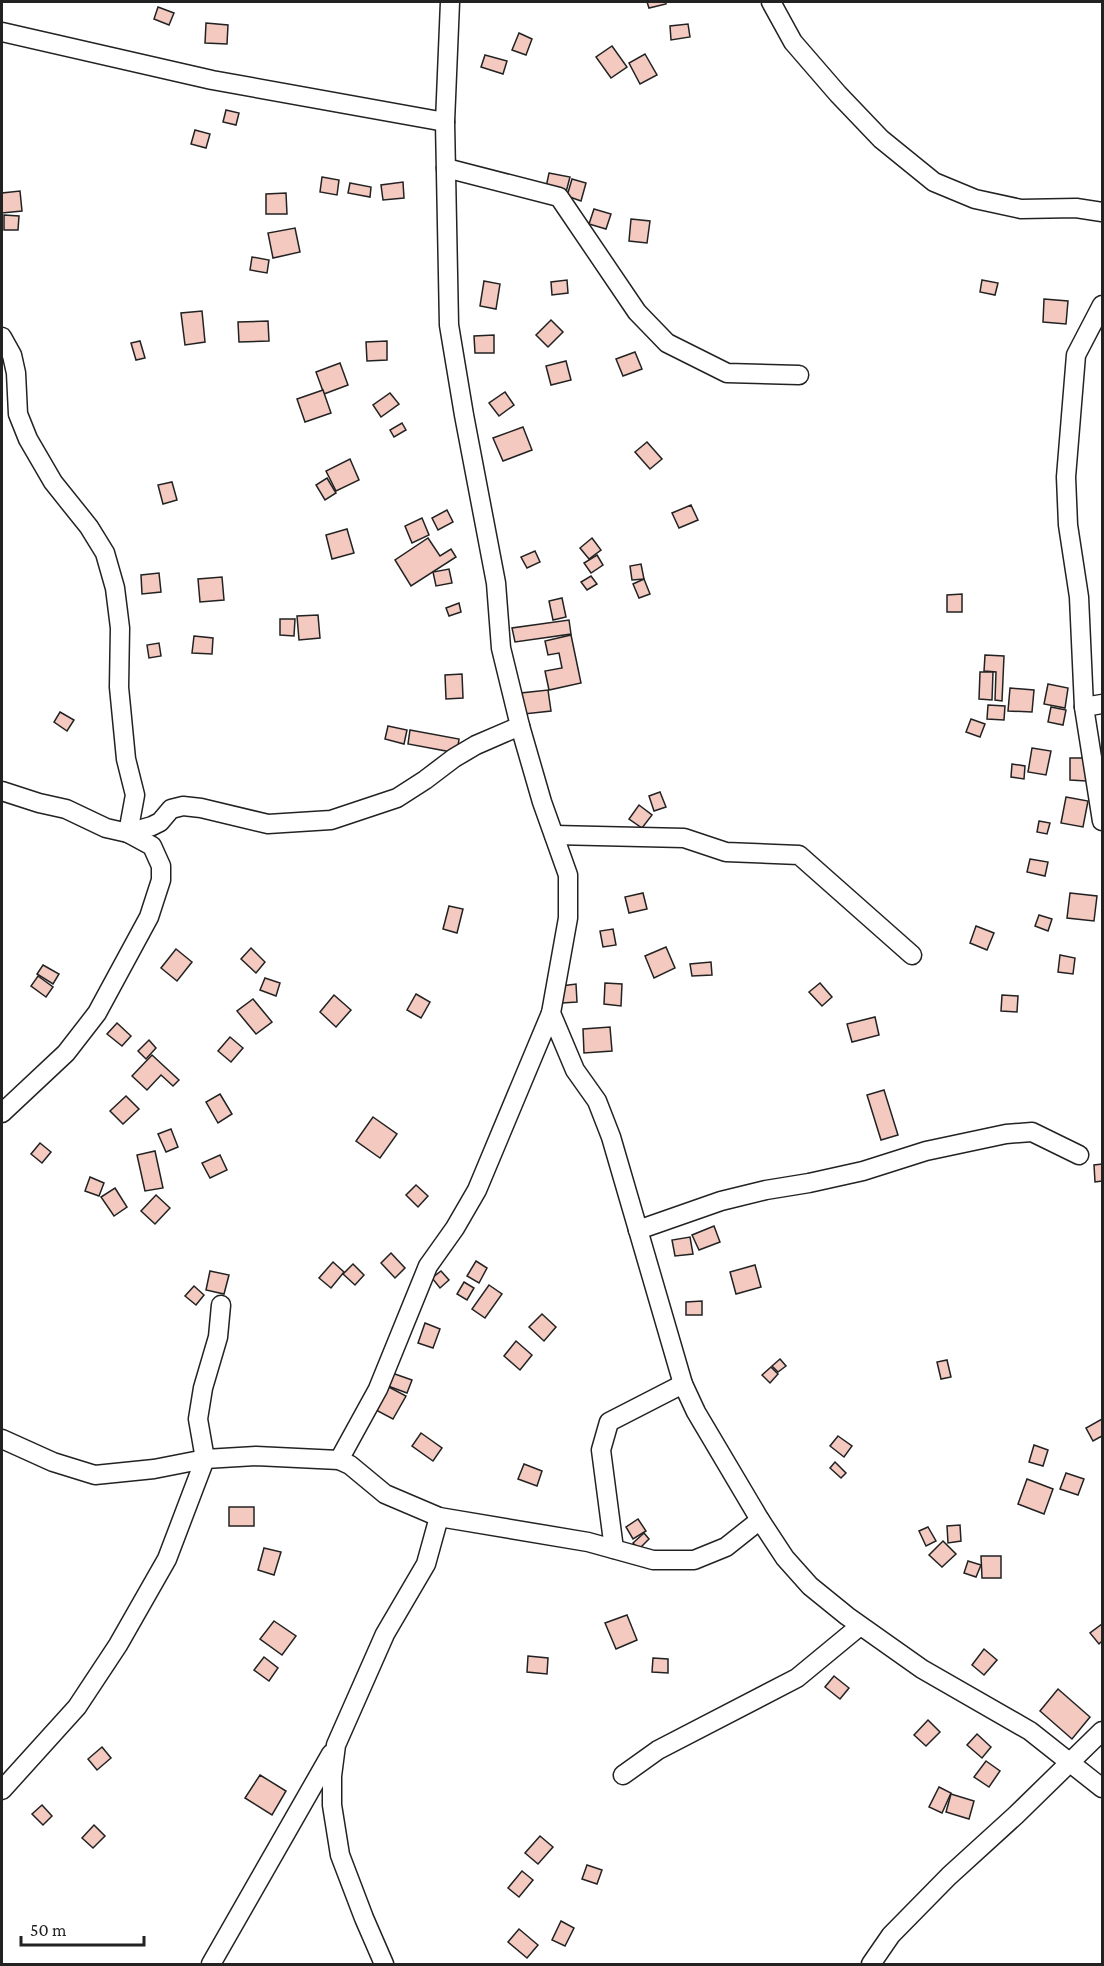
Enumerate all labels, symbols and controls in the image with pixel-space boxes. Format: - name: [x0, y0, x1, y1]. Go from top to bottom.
- scale bar: [21, 1909, 144, 1947]
- text: 50 m: [30, 1920, 67, 1940]

